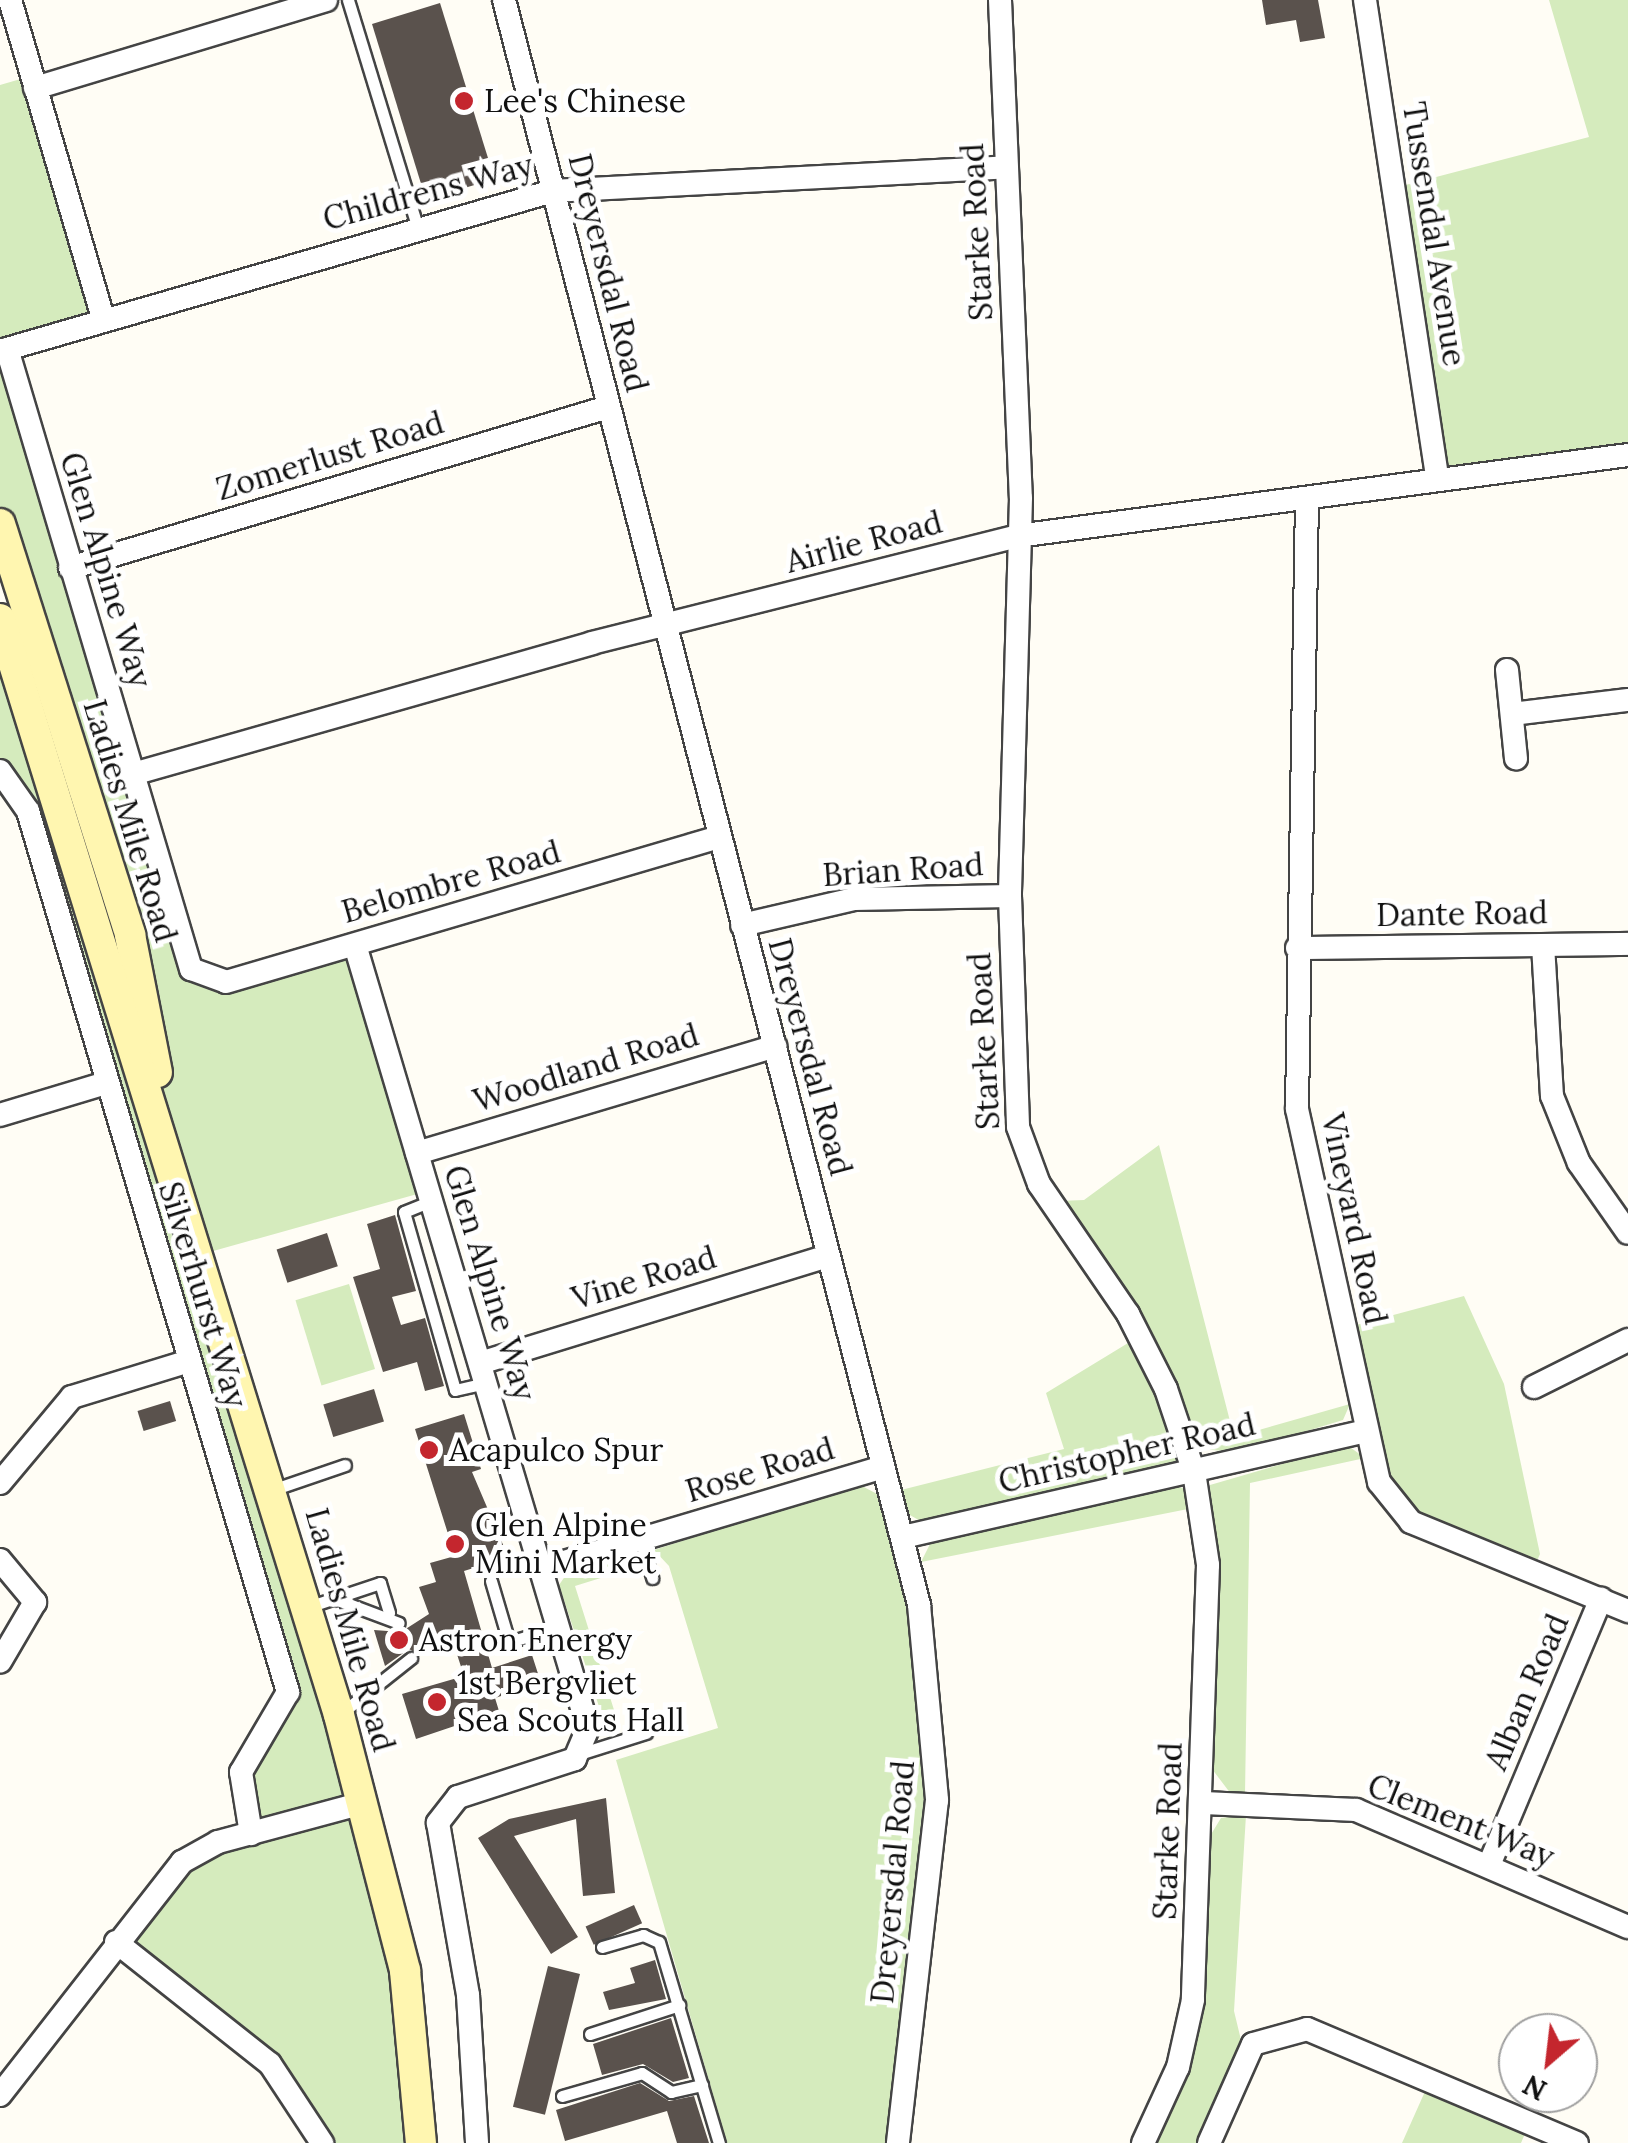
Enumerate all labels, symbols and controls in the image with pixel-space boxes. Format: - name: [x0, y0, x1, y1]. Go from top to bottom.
- place label: Lee's Chinese: [484, 82, 686, 120]
- marker: Lee's Chinese: [453, 90, 475, 112]
- street label: Tussendal Avenue: [1394, 99, 1474, 369]
- street label: Starke Road: [953, 142, 1001, 322]
- street label: Childrens Way: [319, 146, 537, 238]
- street label: Dreyersdal Road: [560, 150, 656, 396]
- street label: Zomerlust Road: [212, 403, 448, 509]
- street label: Glen Alpine Way: [52, 448, 160, 692]
- street label: Airlie Road: [782, 503, 946, 581]
- street label: Ladies Mile Road: [75, 695, 185, 947]
- street label: Belombre Road: [337, 832, 565, 932]
- street label: Brian Road: [821, 845, 985, 895]
- street label: Dante Road: [1376, 893, 1548, 935]
- street label: Dreyersdal Road: [760, 934, 860, 1180]
- street label: Starke Road: [960, 951, 1008, 1131]
- street label: Woodland Road: [469, 1015, 703, 1121]
- street label: Vineyard Road: [1313, 1110, 1395, 1328]
- street label: Glen Alpine Way: [436, 1161, 544, 1405]
- street label: Silverhurst Way: [150, 1177, 256, 1413]
- street label: Vine Road: [567, 1238, 721, 1318]
- street label: Christopher Road: [995, 1405, 1259, 1501]
- street label: Rose Road: [681, 1429, 839, 1511]
- place label: Acapulco Spur: [449, 1431, 663, 1469]
- marker: Acapulco Spur: [418, 1439, 440, 1461]
- street label: Ladies Mile Road: [297, 1504, 403, 1756]
- place label: Glen Alpine Mini Market: [475, 1507, 656, 1582]
- marker: Glen Alpine Mini Market: [444, 1533, 466, 1555]
- street label: Alban Road: [1477, 1608, 1577, 1776]
- place label: Astron Energy: [419, 1621, 632, 1659]
- marker: Astron Energy: [388, 1629, 410, 1651]
- place label: 1st Bergvliet Sea Scouts Hall: [457, 1665, 684, 1740]
- marker: 1st Bergvliet Sea Scouts Hall: [426, 1691, 448, 1713]
- street label: Starke Road: [1146, 1742, 1190, 1920]
- street label: Dreyersdal Road: [863, 1759, 923, 2005]
- street label: Clement Way: [1362, 1766, 1560, 1876]
- north arrow: [1498, 2013, 1598, 2113]
- text: N: [1517, 2067, 1553, 2109]

